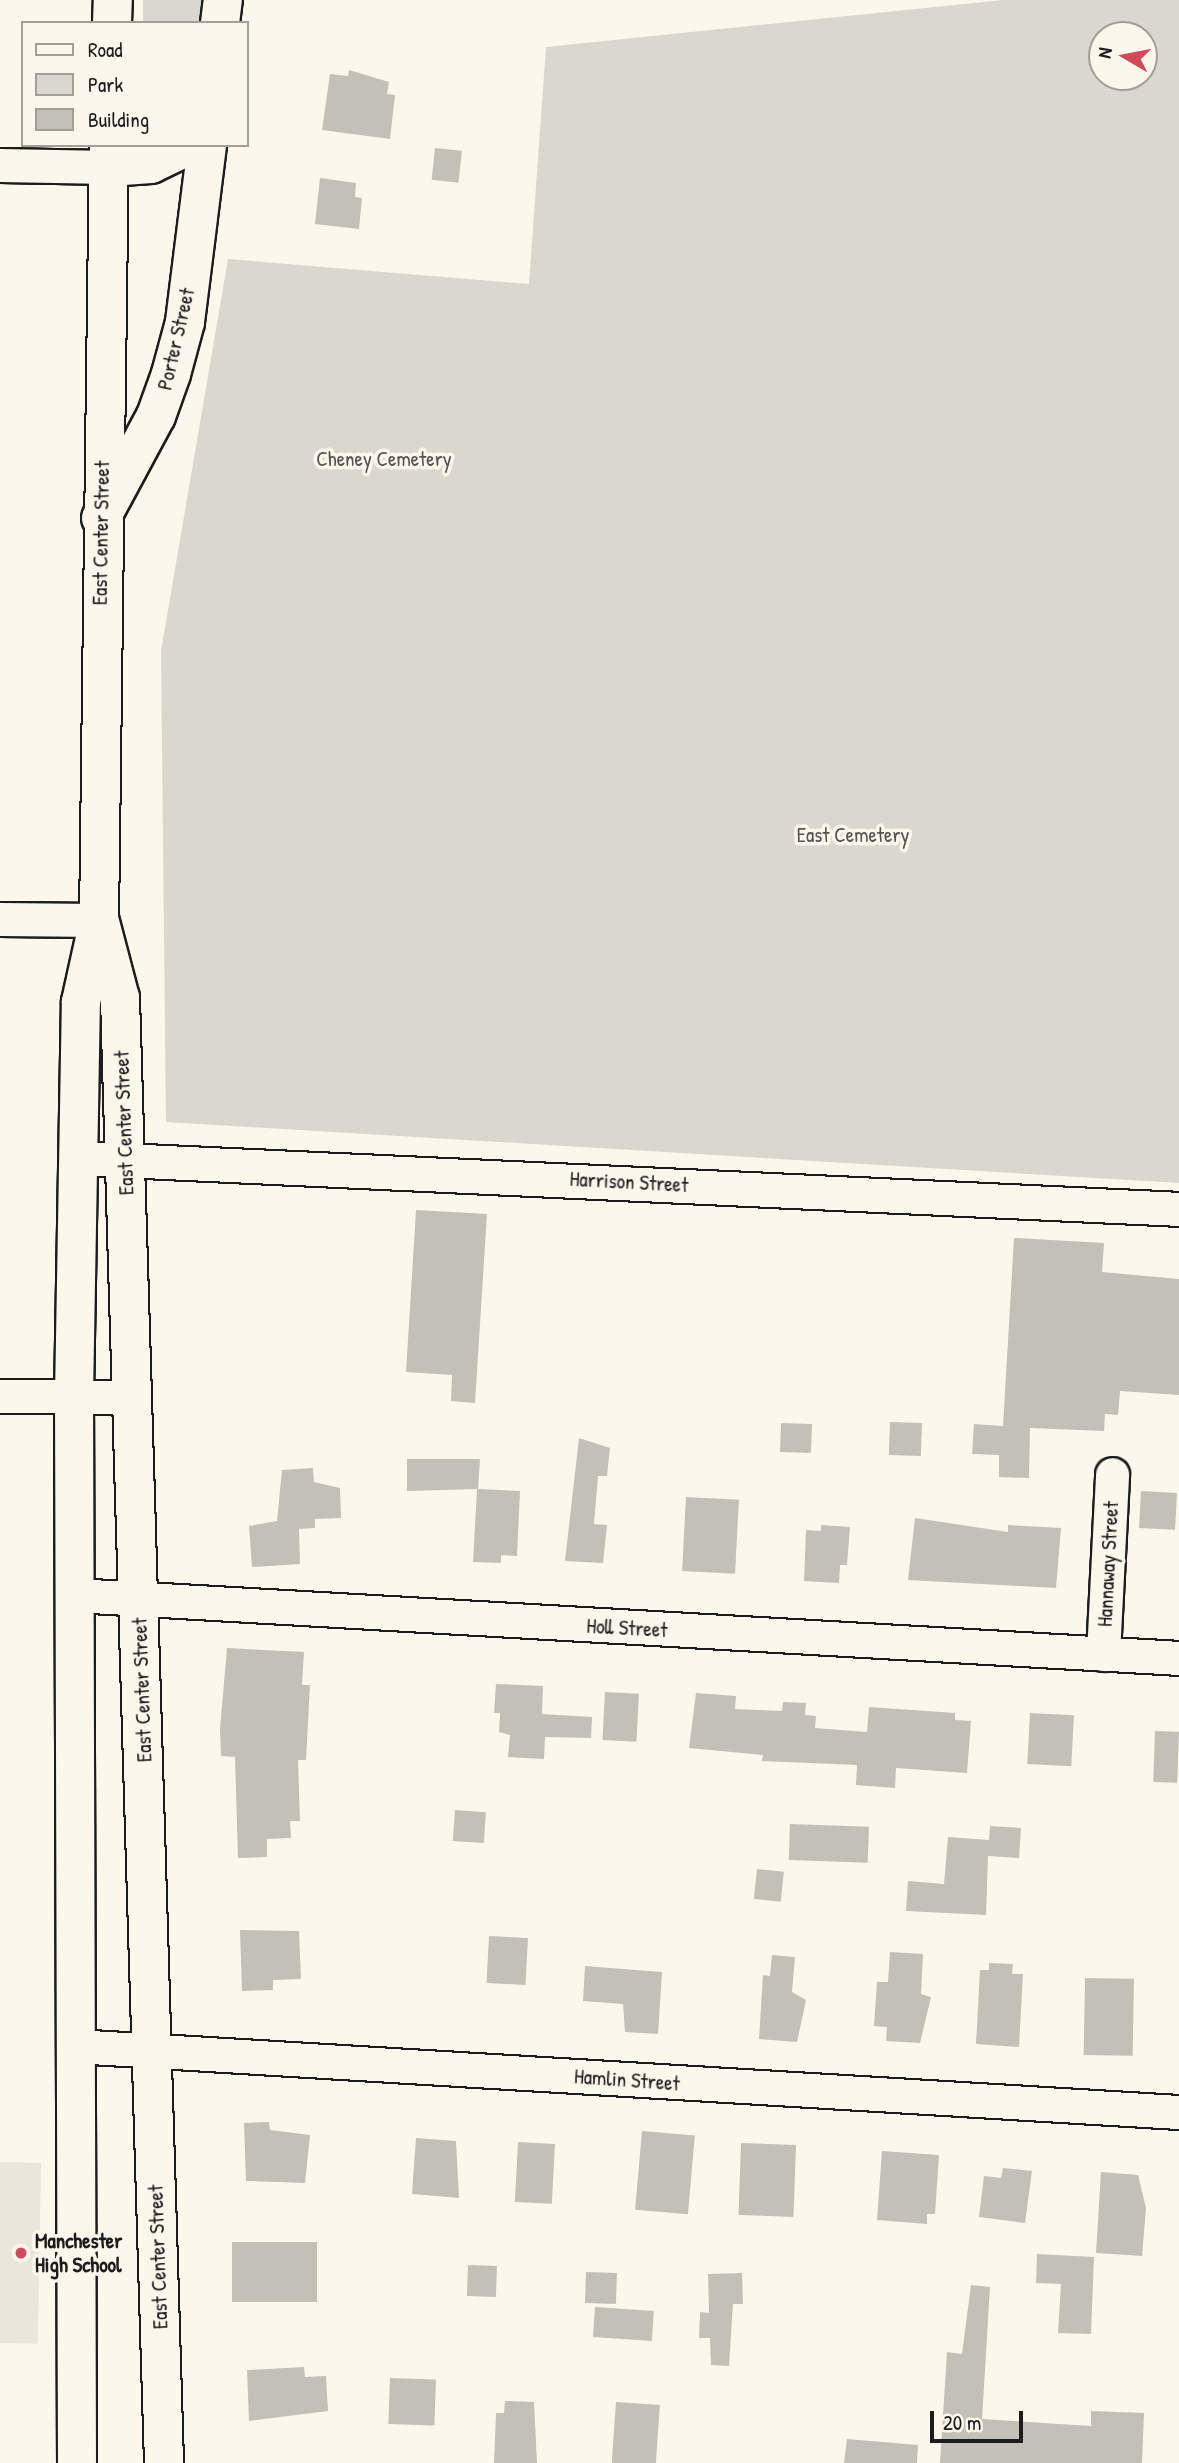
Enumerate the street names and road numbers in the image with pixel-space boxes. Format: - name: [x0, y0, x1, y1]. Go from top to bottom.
- street label: Porter Street: [152, 285, 200, 393]
- street label: East Center Street: [87, 461, 115, 605]
- street label: East Center Street: [109, 1050, 139, 1196]
- street label: Harrison Street: [569, 1166, 689, 1198]
- street label: Hannaway Street: [1092, 1501, 1124, 1627]
- street label: Holl Street: [586, 1613, 668, 1643]
- street label: East Center Street: [127, 1617, 157, 1763]
- street label: Hamlin Street: [573, 2064, 681, 2096]
- street label: East Center Street: [143, 2184, 173, 2330]

